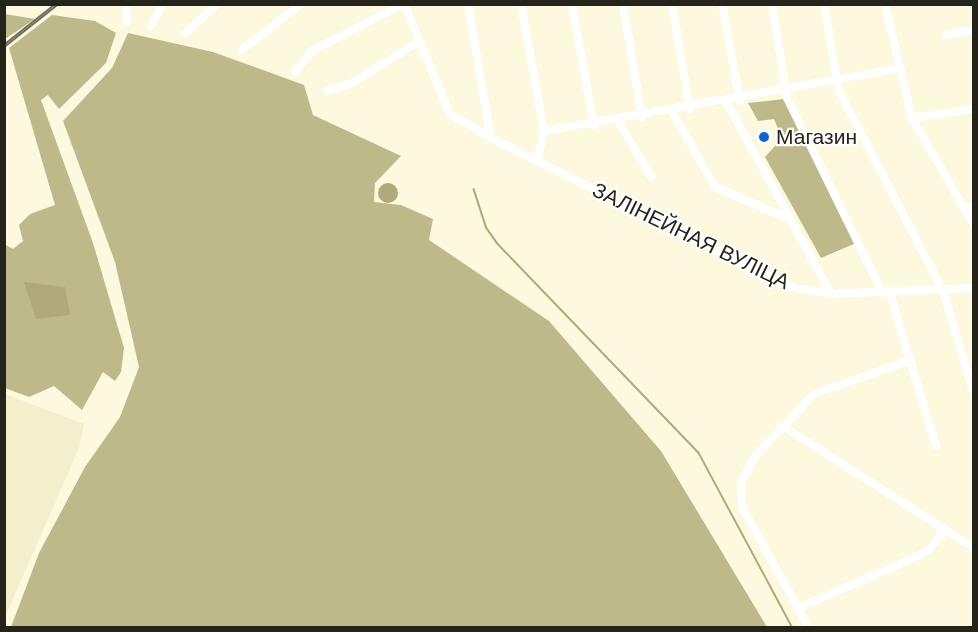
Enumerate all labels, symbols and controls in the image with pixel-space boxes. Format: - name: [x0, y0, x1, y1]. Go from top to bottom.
- place label: Магазин: [776, 124, 857, 150]
- marker: Магазин: [757, 130, 771, 144]
- street label: ЗАЛІНЕЙНАЯ ВУЛІЦА: [588, 177, 794, 295]

